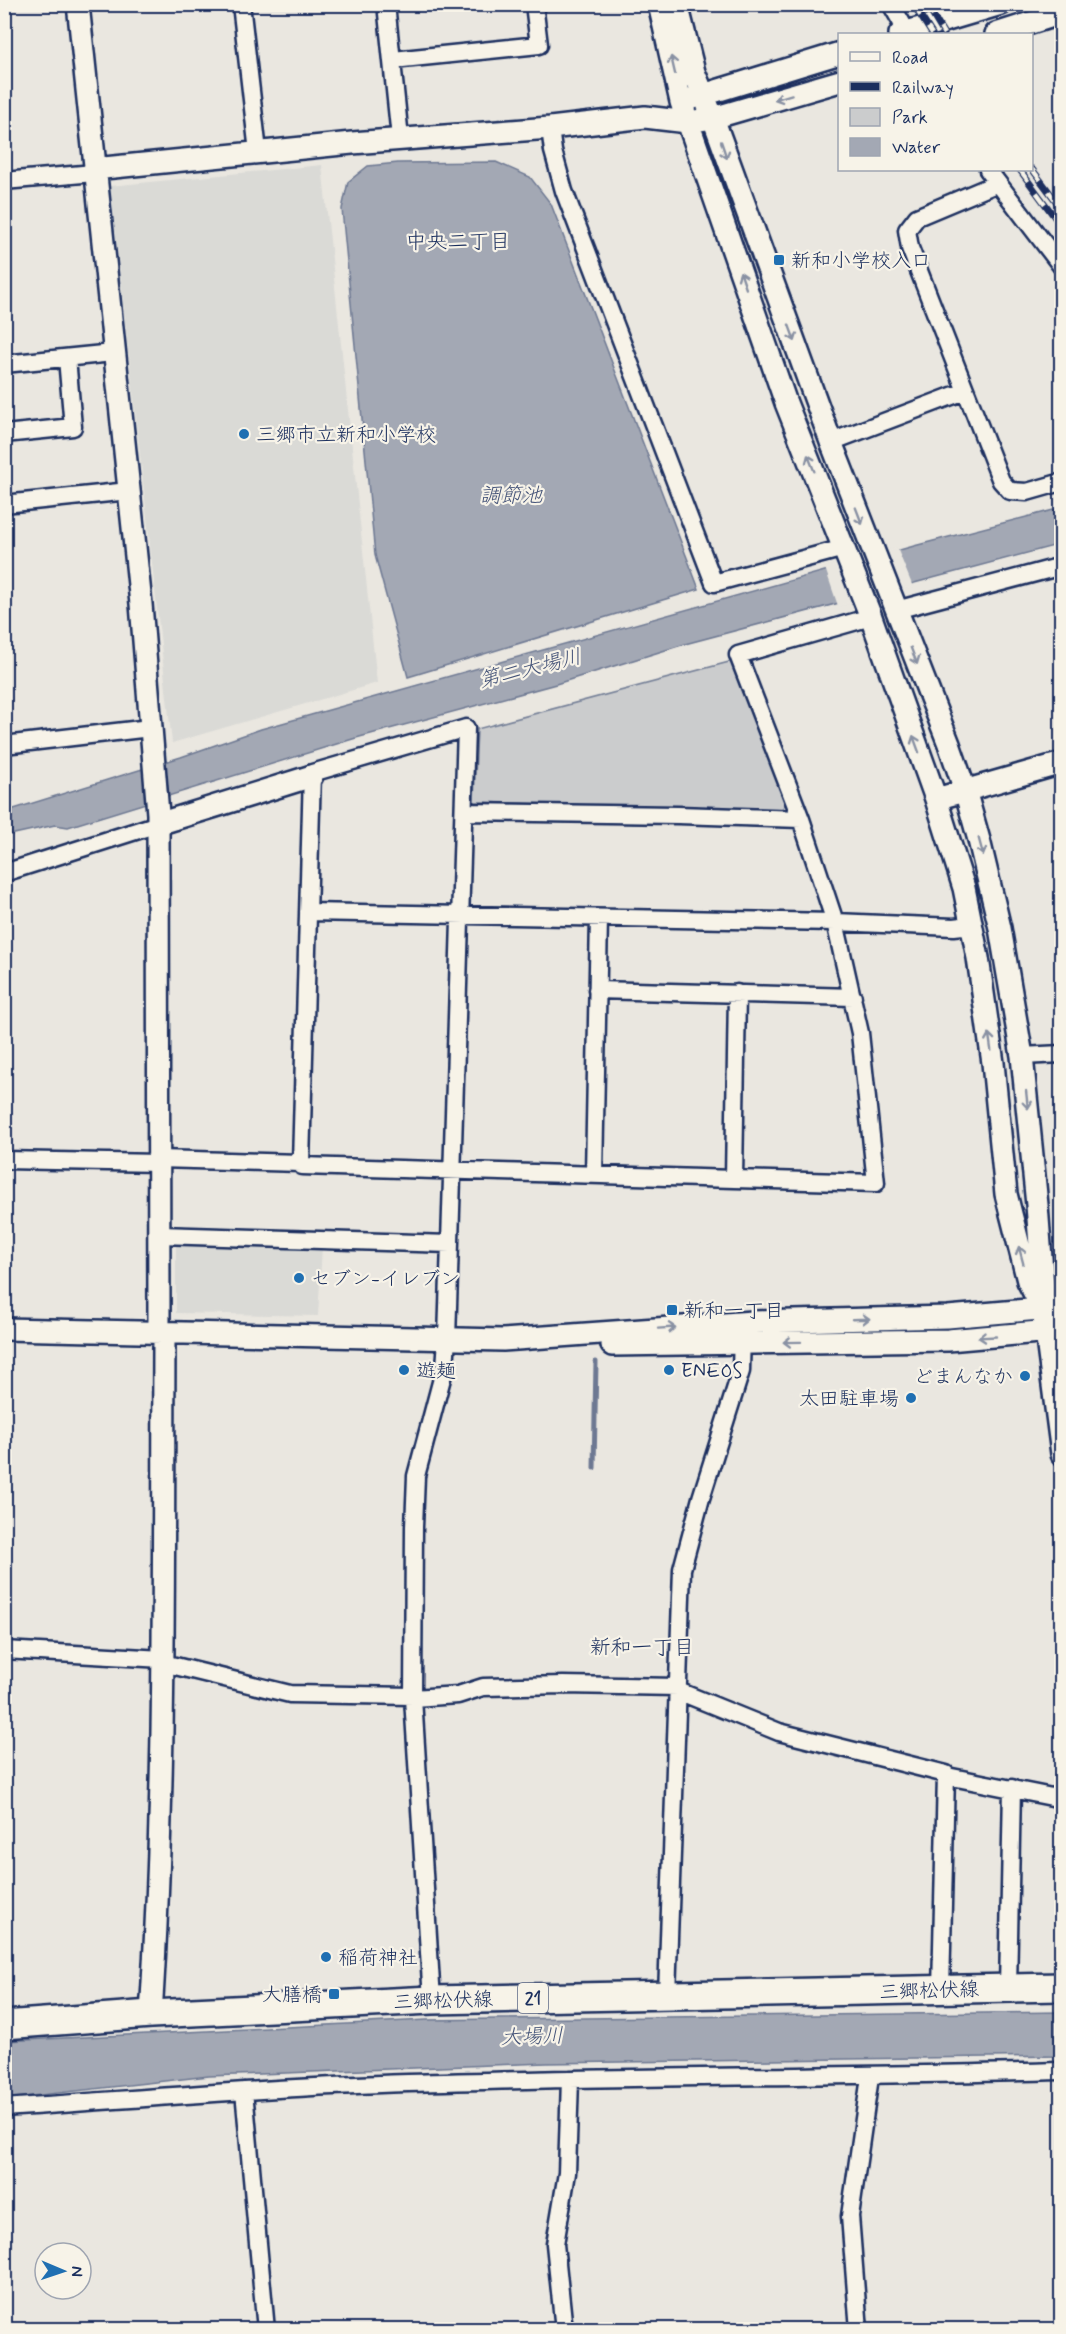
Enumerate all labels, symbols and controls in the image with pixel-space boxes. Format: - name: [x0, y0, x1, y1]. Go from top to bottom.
- legend: [838, 33, 1033, 171]
- text: Road: [892, 46, 928, 70]
- one-way arrow: [666, 56, 678, 75]
- text: Railway: [892, 76, 954, 100]
- one-way arrow: [774, 92, 793, 103]
- text: Park: [892, 106, 928, 130]
- text: Water: [892, 136, 941, 160]
- one-way arrow: [720, 140, 731, 159]
- district label: 中央二丁目: [406, 228, 511, 256]
- place label: 新和小学校入口: [791, 248, 931, 275]
- marker: 新和小学校入口: [772, 253, 786, 267]
- one-way arrow: [736, 271, 747, 290]
- one-way arrow: [787, 323, 798, 342]
- place label: 三郷市立新和小学校: [256, 422, 436, 449]
- marker: 三郷市立新和小学校: [237, 427, 251, 441]
- one-way arrow: [805, 454, 816, 473]
- water label: 調節池: [480, 482, 543, 510]
- one-way arrow: [854, 506, 865, 525]
- water label: 第二大場川: [476, 643, 585, 695]
- one-way arrow: [910, 647, 921, 665]
- one-way arrow: [910, 735, 921, 754]
- one-way arrow: [976, 837, 987, 856]
- one-way arrow: [985, 1032, 996, 1052]
- one-way arrow: [1022, 1090, 1033, 1110]
- one-way arrow: [1014, 1246, 1026, 1265]
- place label: セブン-イレブン: [311, 1266, 460, 1293]
- marker: セブン-イレブン: [292, 1271, 306, 1285]
- place label: 新和一丁目: [684, 1298, 784, 1325]
- marker: 新和一丁目: [665, 1303, 679, 1317]
- one-way arrow: [851, 1313, 871, 1325]
- one-way arrow: [656, 1322, 676, 1333]
- one-way arrow: [978, 1332, 997, 1343]
- one-way arrow: [783, 1337, 803, 1348]
- place label: 遊麺: [416, 1358, 456, 1385]
- place label: ENEOS: [681, 1358, 743, 1385]
- marker: 遊麺: [397, 1363, 411, 1377]
- marker: ENEOS: [662, 1363, 676, 1377]
- place label: どまんなか: [913, 1364, 1013, 1391]
- marker: どまんなか: [1018, 1369, 1032, 1383]
- place label: 太田駐車場: [799, 1386, 899, 1413]
- marker: 太田駐車場: [904, 1391, 918, 1405]
- district label: 新和一丁目: [590, 1634, 695, 1662]
- place label: 稲荷神社: [338, 1945, 418, 1972]
- marker: 稲荷神社: [319, 1950, 333, 1964]
- street label: 三郷松伏線: [879, 1976, 979, 2007]
- place label: 大膳橋: [262, 1982, 322, 2009]
- road number: 21: [518, 1983, 548, 2013]
- street label: 三郷松伏線: [393, 1986, 493, 2017]
- marker: 大膳橋: [327, 1987, 341, 2001]
- water label: 大場川: [500, 2022, 564, 2052]
- north arrow: [33, 2241, 93, 2301]
- text: N: [66, 2266, 87, 2277]

